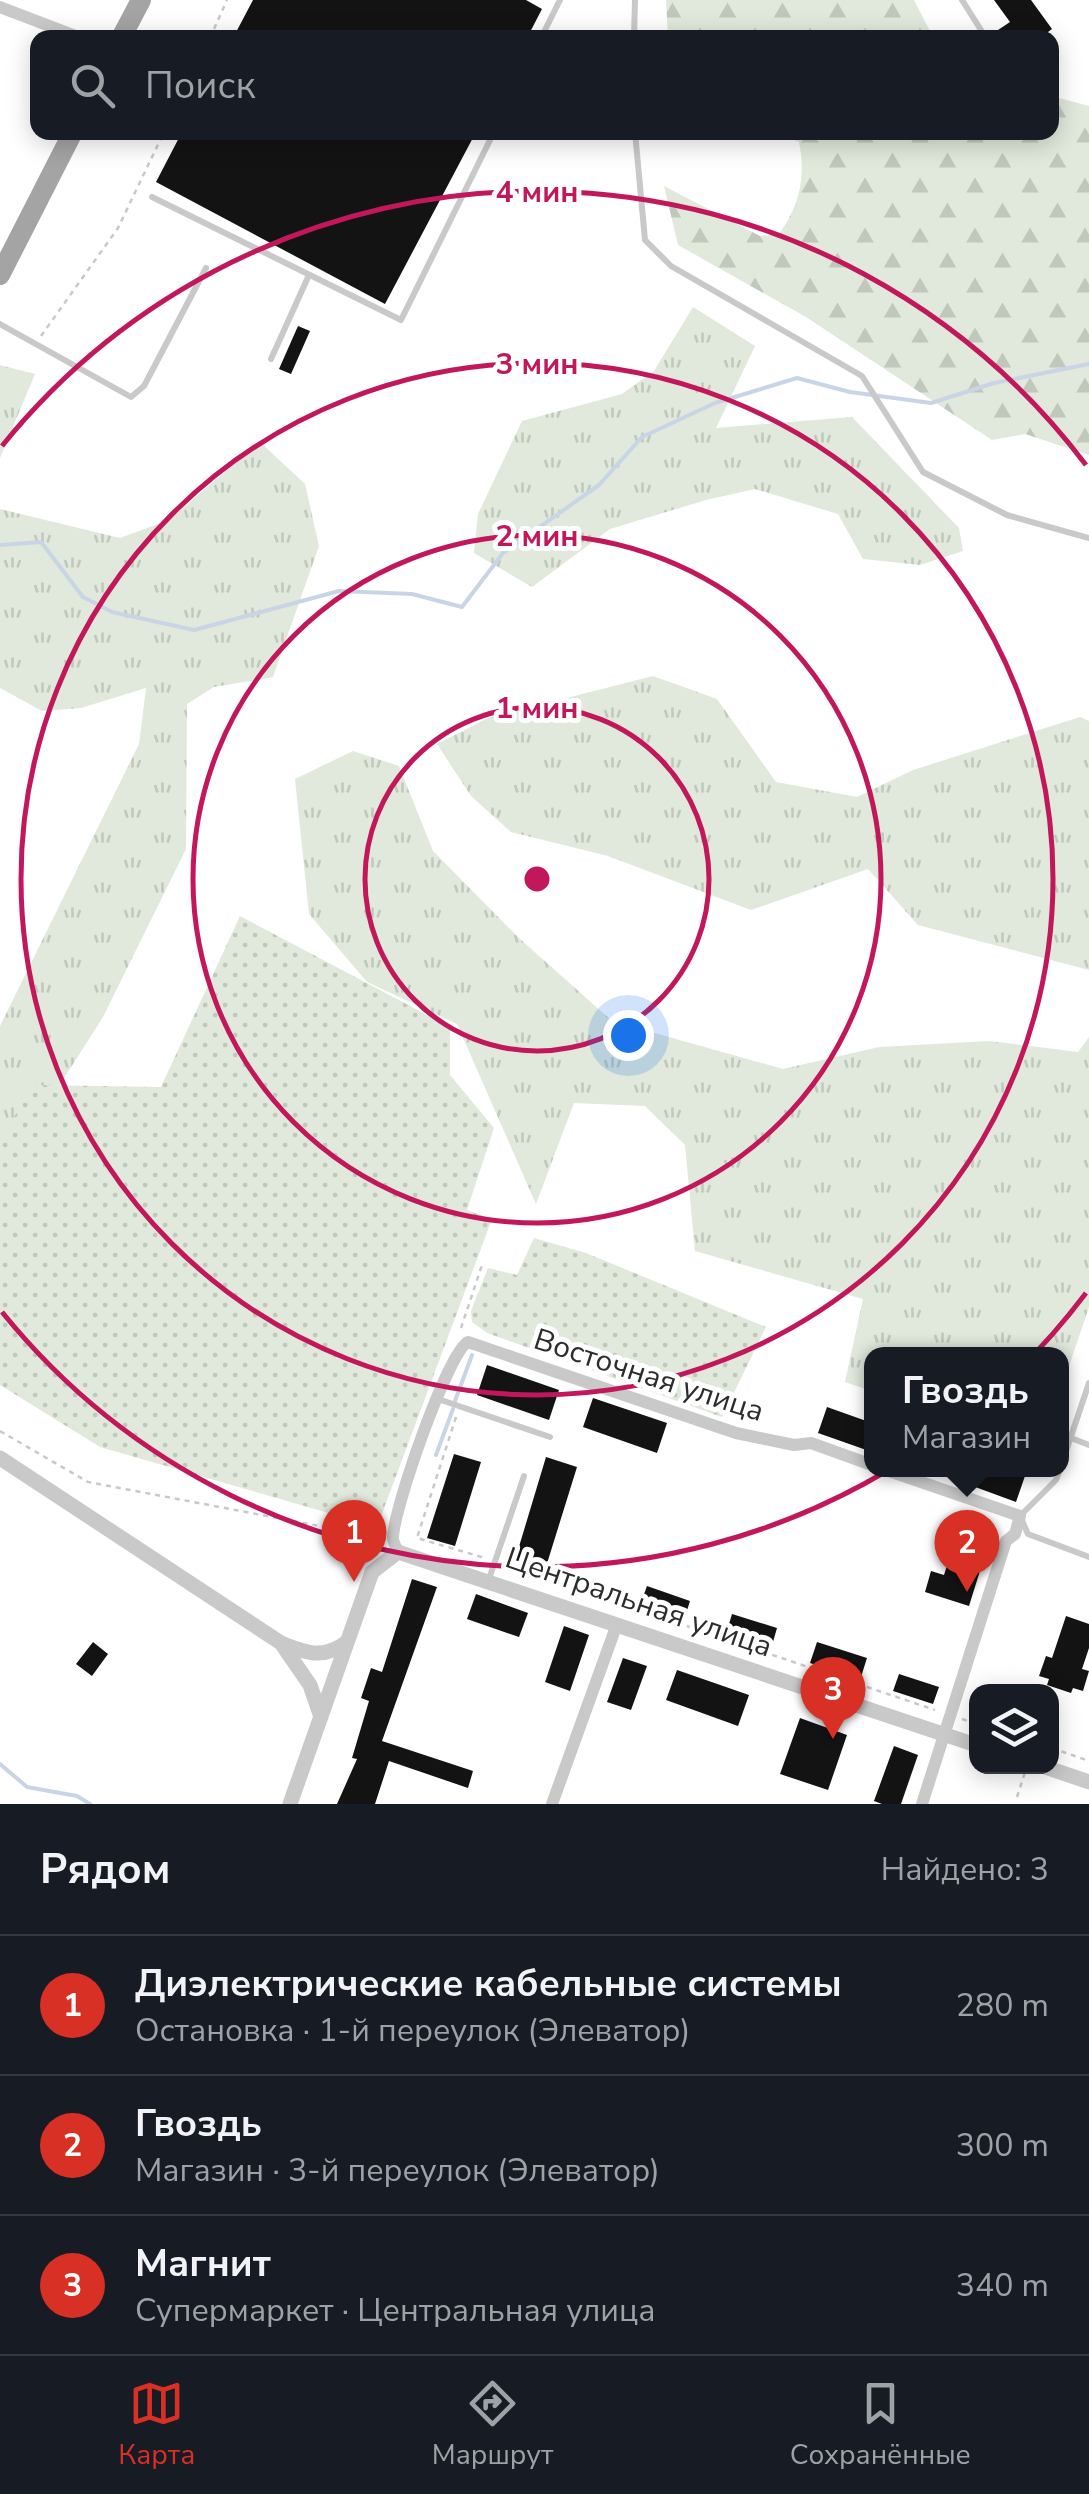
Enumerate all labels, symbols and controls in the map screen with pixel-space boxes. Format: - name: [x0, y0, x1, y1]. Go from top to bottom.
- search box: [30, 30, 1059, 140]
- icon: search: [65, 58, 120, 113]
- text: Поиск: [145, 60, 255, 111]
- text: 4 мин: [495, 172, 579, 213]
- text: 3 мин: [495, 344, 579, 385]
- text: 2 мин: [495, 516, 579, 557]
- text: 1 мин: [495, 688, 579, 729]
- centre of rings: [519, 861, 555, 897]
- your location: [603, 1010, 654, 1061]
- street label: Восточная улица: [529, 1319, 769, 1432]
- popup: [864, 1347, 1069, 1477]
- text: Гвоздь: [902, 1365, 1029, 1416]
- text: Магазин: [902, 1416, 1031, 1459]
- pin: 1: [322, 1500, 386, 1582]
- pin: 2: [934, 1510, 1000, 1592]
- street label: Центральная улица: [500, 1538, 778, 1667]
- pin: 3: [800, 1656, 866, 1739]
- map controls: [969, 1684, 1059, 1774]
- button: layers: [969, 1684, 1059, 1774]
- text: Рядом: [40, 1841, 170, 1898]
- text: Найдено: 3: [881, 1848, 1049, 1891]
- text: Диэлектрические кабельные системы: [135, 1958, 842, 2009]
- text: 1: [63, 1984, 82, 2027]
- text: 280 m: [956, 1984, 1049, 2027]
- text: Остановка · 1-й переулок (Элеватор): [135, 2009, 690, 2052]
- text: Гвоздь: [135, 2098, 262, 2149]
- text: 2: [63, 2124, 82, 2167]
- text: 300 m: [956, 2124, 1049, 2167]
- text: Магазин · 3-й переулок (Элеватор): [135, 2149, 660, 2192]
- text: Магнит: [135, 2238, 271, 2289]
- text: 3: [63, 2264, 82, 2307]
- text: 340 m: [956, 2264, 1049, 2307]
- text: Супермаркет · Центральная улица: [135, 2289, 655, 2332]
- tab: Карта: [118, 2376, 195, 2474]
- tab: Маршрут: [432, 2376, 553, 2474]
- tab: Сохранённые: [790, 2376, 971, 2474]

